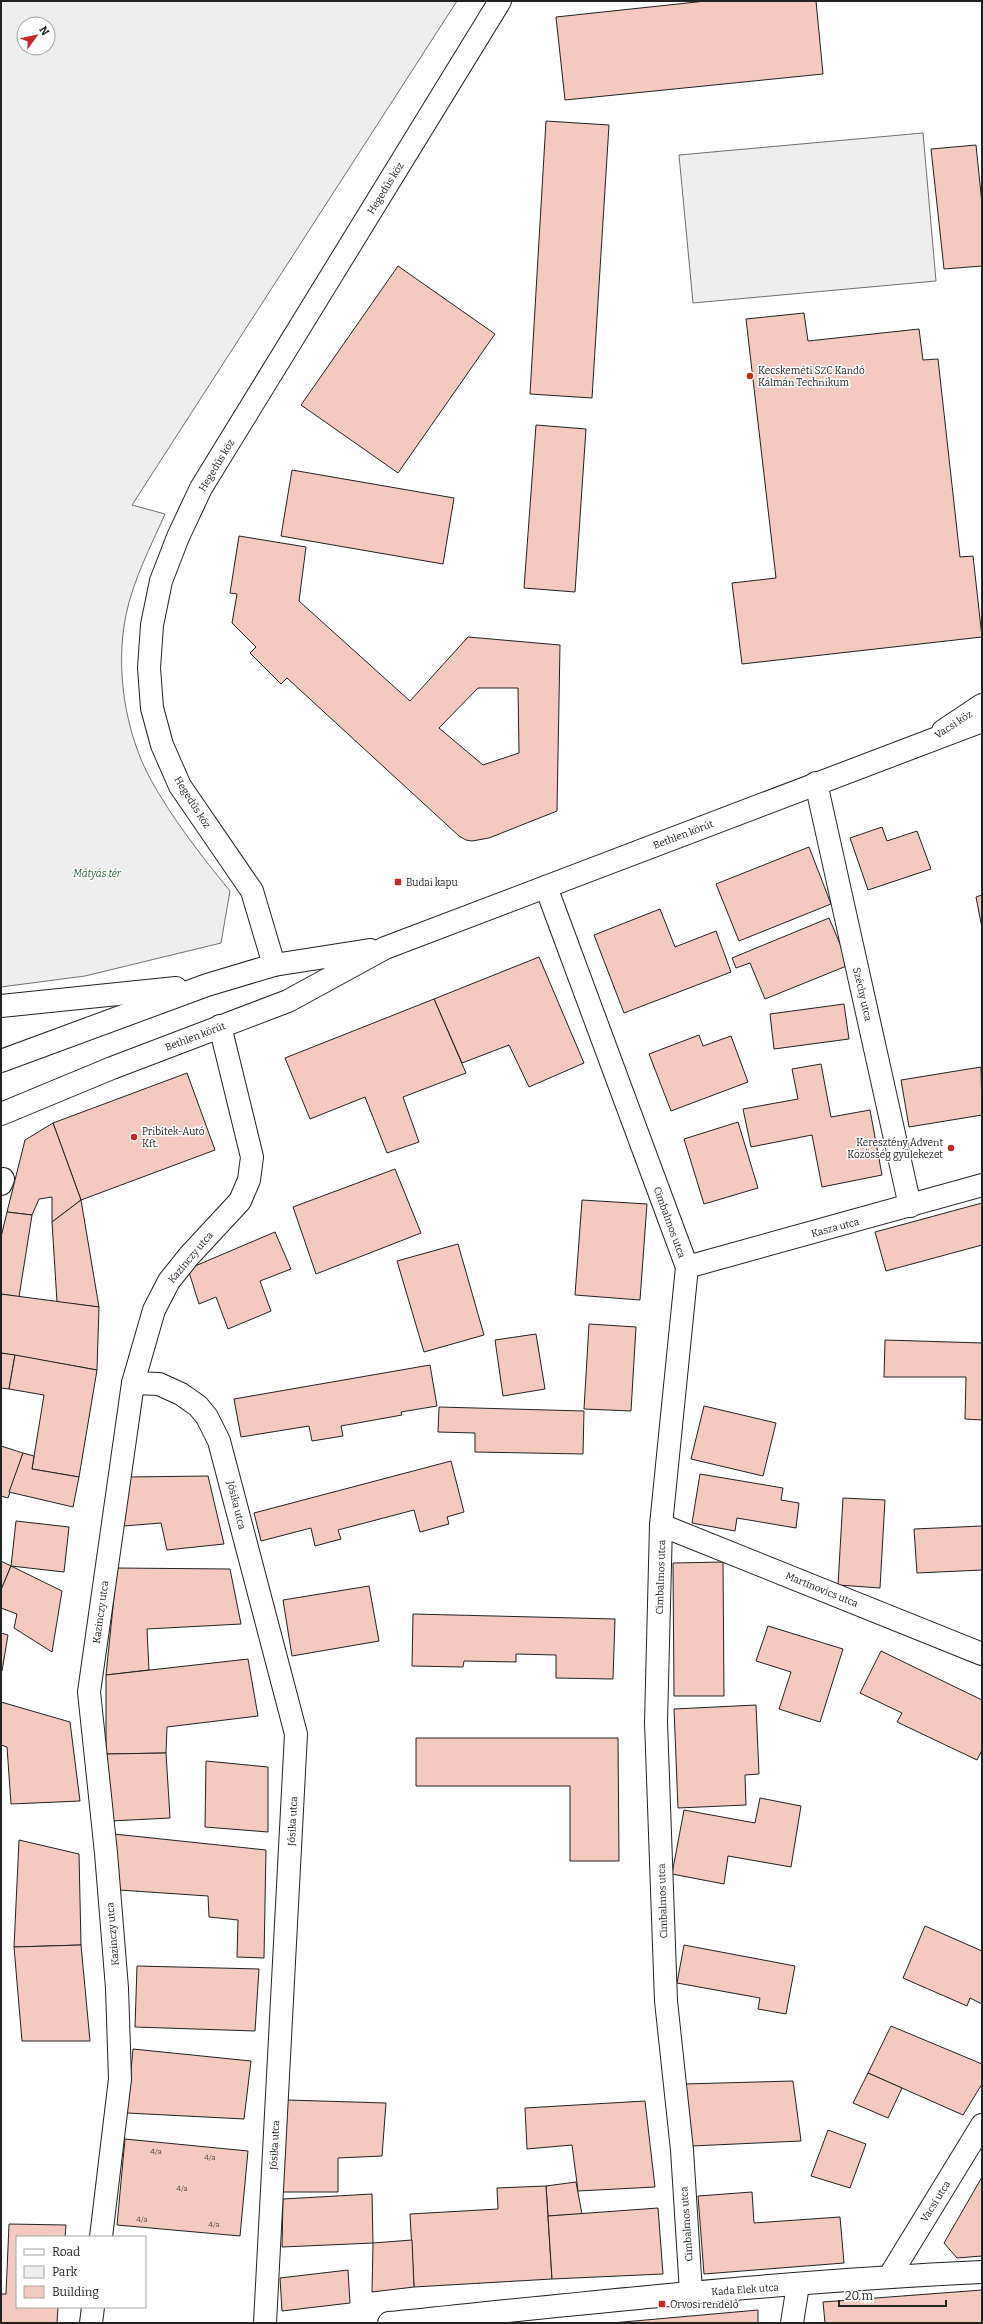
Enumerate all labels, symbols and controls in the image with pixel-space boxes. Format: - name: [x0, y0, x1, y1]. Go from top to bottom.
- north arrow: [16, 16, 56, 56]
- text: N: [36, 24, 52, 38]
- street label: Hegedűs köz: [364, 160, 407, 217]
- place label: Kecskeméti SZC Kandó Kálmán Technikum: [758, 365, 865, 389]
- marker: Kecskeméti SZC Kandó Kálmán Technikum: [745, 371, 755, 381]
- street label: Hegedűs köz: [196, 436, 237, 494]
- street label: Vacsi köz: [933, 708, 975, 741]
- street label: Hegedűs köz: [171, 774, 214, 831]
- street label: Bethlen körút: [651, 817, 715, 852]
- park label: Mátyás tér: [73, 868, 122, 880]
- marker: Budai kapu: [393, 877, 403, 887]
- place label: Budai kapu: [406, 877, 458, 889]
- street label: Széchy utca: [850, 966, 874, 1023]
- street label: Bethlen körút: [163, 1019, 227, 1054]
- place label: Pribitek-Autó Kft.: [142, 1126, 205, 1150]
- marker: Pribitek-Autó Kft.: [129, 1132, 139, 1142]
- place label: Keresztény Advent Közösség gyülekezet: [847, 1137, 943, 1161]
- marker: Keresztény Advent Közösség gyülekezet: [946, 1143, 956, 1153]
- street label: Cimbalmos utca: [651, 1185, 688, 1260]
- street label: Kasza utca: [810, 1216, 861, 1240]
- street label: Kazinczy utca: [166, 1229, 216, 1286]
- street label: Jósika utca: [224, 1479, 248, 1531]
- street label: Cimbalmos utca: [654, 1539, 668, 1615]
- street label: Martinovics utca: [784, 1570, 860, 1610]
- street label: Kazinczy utca: [91, 1579, 111, 1644]
- street label: Jósika utca: [286, 1795, 300, 1847]
- street label: Cimbalmos utca: [656, 1863, 670, 1939]
- street label: Kazinczy utca: [104, 1901, 122, 1966]
- street label: Jósika utca: [268, 2119, 282, 2171]
- house number: 4/a: [150, 2147, 162, 2156]
- house number: 4/a: [204, 2153, 216, 2162]
- street label: Vacsi utca: [918, 2178, 954, 2224]
- house number: 4/a: [176, 2184, 188, 2193]
- street label: Cimbalmos utca: [678, 2186, 696, 2262]
- house number: 4/a: [136, 2215, 148, 2224]
- house number: 4/a: [208, 2220, 220, 2229]
- legend: [16, 2236, 146, 2308]
- text: Road: [52, 2245, 80, 2259]
- text: Park: [52, 2265, 78, 2279]
- street label: Kada Elek utca: [711, 2282, 780, 2298]
- scale bar: [839, 2282, 946, 2308]
- text: Building: [52, 2285, 99, 2299]
- text: 20 m: [845, 2289, 874, 2303]
- marker: Orvosi rendelő: [657, 2299, 667, 2309]
- place label: Orvosi rendelő: [670, 2299, 739, 2311]

